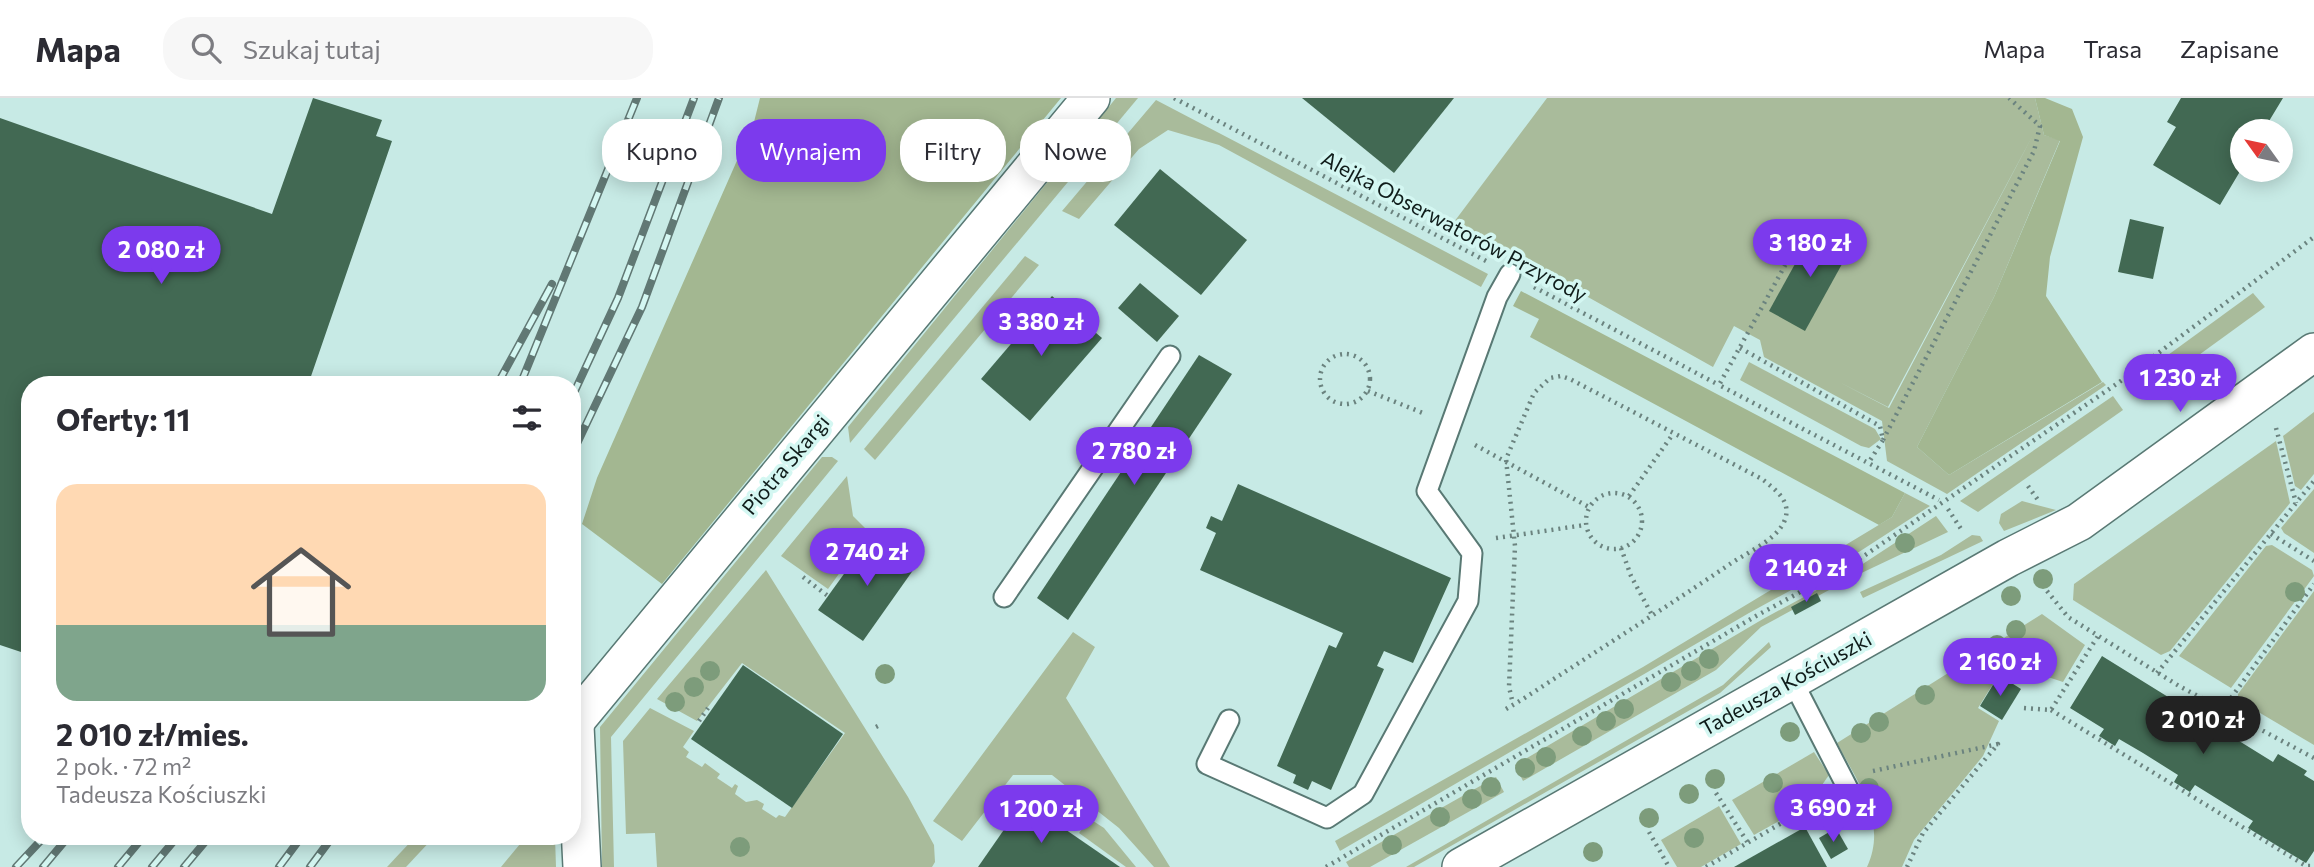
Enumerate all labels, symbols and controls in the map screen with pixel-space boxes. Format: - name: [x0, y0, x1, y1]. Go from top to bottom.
- search box: [163, 17, 653, 80]
- text: Mapa: [35, 28, 121, 69]
- icon: search: [187, 29, 225, 67]
- text: Szukaj tutaj: [243, 33, 381, 64]
- text: Mapa: [1983, 34, 2045, 63]
- text: Trasa: [2083, 34, 2142, 63]
- text: Zapisane: [2180, 34, 2279, 63]
- chip: Kupno: [602, 119, 722, 182]
- chip: Wynajem: [736, 119, 886, 182]
- chip: Filtry: [900, 119, 1006, 182]
- chip: Nowe: [1020, 119, 1131, 182]
- north arrow: [2230, 119, 2292, 182]
- map controls: [2230, 119, 2293, 182]
- street label: Alejka Obserwatorów Przyrody: [1318, 145, 1592, 307]
- pin: 3 180 zł: [1738, 220, 1882, 279]
- pin: 2 080 zł: [89, 226, 233, 286]
- text: 3 180 zł: [1769, 228, 1851, 256]
- text: 2 080 zł: [118, 235, 204, 263]
- pin: 3 380 zł: [969, 299, 1113, 358]
- text: 3 380 zł: [998, 307, 1084, 335]
- pin: 1 230 zł: [2108, 354, 2252, 414]
- text: 1 230 zł: [2140, 363, 2220, 391]
- icon: filters: [508, 399, 546, 437]
- text: Oferty: 11: [56, 400, 190, 437]
- street label: Piotra Skargi: [736, 409, 834, 519]
- pin: 2 780 zł: [1062, 428, 1206, 487]
- text: 2 780 zł: [1092, 436, 1176, 464]
- pin: 2 740 zł: [795, 528, 939, 588]
- icon: home: [238, 529, 364, 655]
- text: 2 740 zł: [826, 537, 908, 565]
- pin: 2 140 zł: [1734, 545, 1878, 604]
- text: 2 140 zł: [1765, 553, 1847, 581]
- street label: Tadeusza Kościuszki: [1695, 625, 1875, 740]
- pin: 2 160 zł: [1928, 638, 2072, 698]
- text: 2 160 zł: [1959, 647, 2041, 675]
- pin: 2 010 zł: [2131, 696, 2275, 756]
- text: 2 010 zł: [2162, 705, 2244, 733]
- text: 2 010 zł/mies.: [56, 715, 249, 752]
- text: 2 pok. · 72 m²: [56, 752, 191, 780]
- text: Tadeusza Kościuszki: [56, 780, 266, 808]
- pin: 3 690 zł: [1761, 784, 1905, 844]
- pin: 1 200 zł: [969, 786, 1113, 845]
- text: 3 690 zł: [1790, 793, 1876, 821]
- text: 1 200 zł: [1000, 794, 1082, 822]

